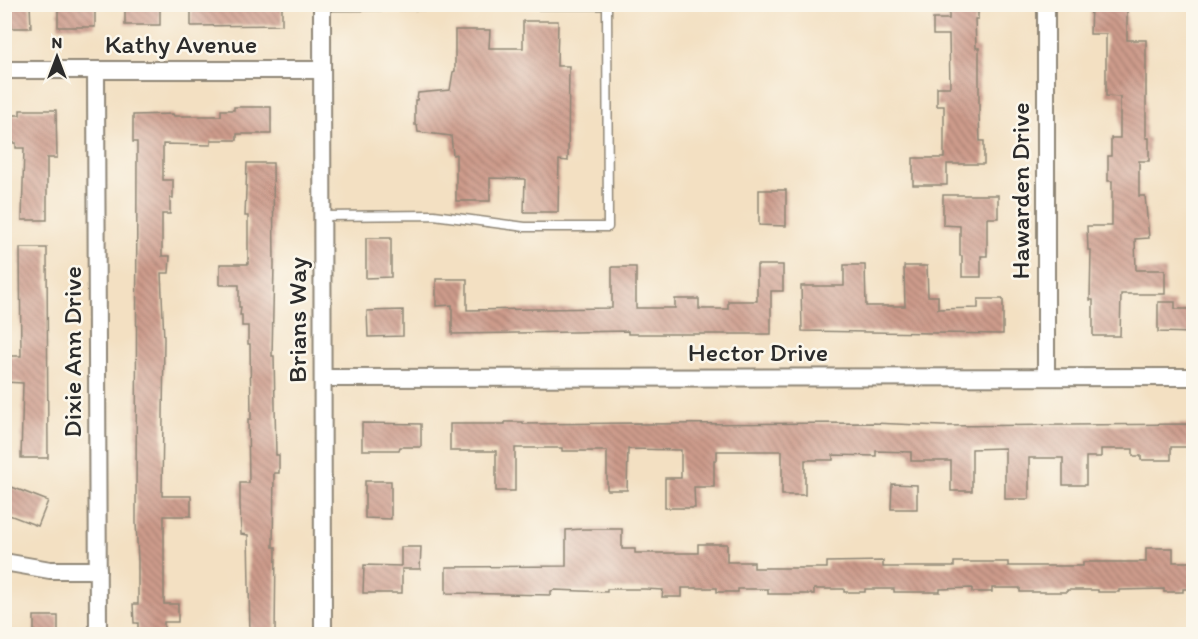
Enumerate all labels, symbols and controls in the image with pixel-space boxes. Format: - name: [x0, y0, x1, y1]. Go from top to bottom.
- north arrow: [27, 27, 87, 87]
- street label: Kathy Avenue: [105, 28, 257, 60]
- text: N: [52, 33, 62, 52]
- street label: Hawarden Drive: [1004, 102, 1036, 280]
- street label: Brians Way: [281, 257, 313, 383]
- street label: Dixie Ann Drive: [56, 266, 88, 438]
- street label: Hector Drive: [688, 336, 828, 368]

